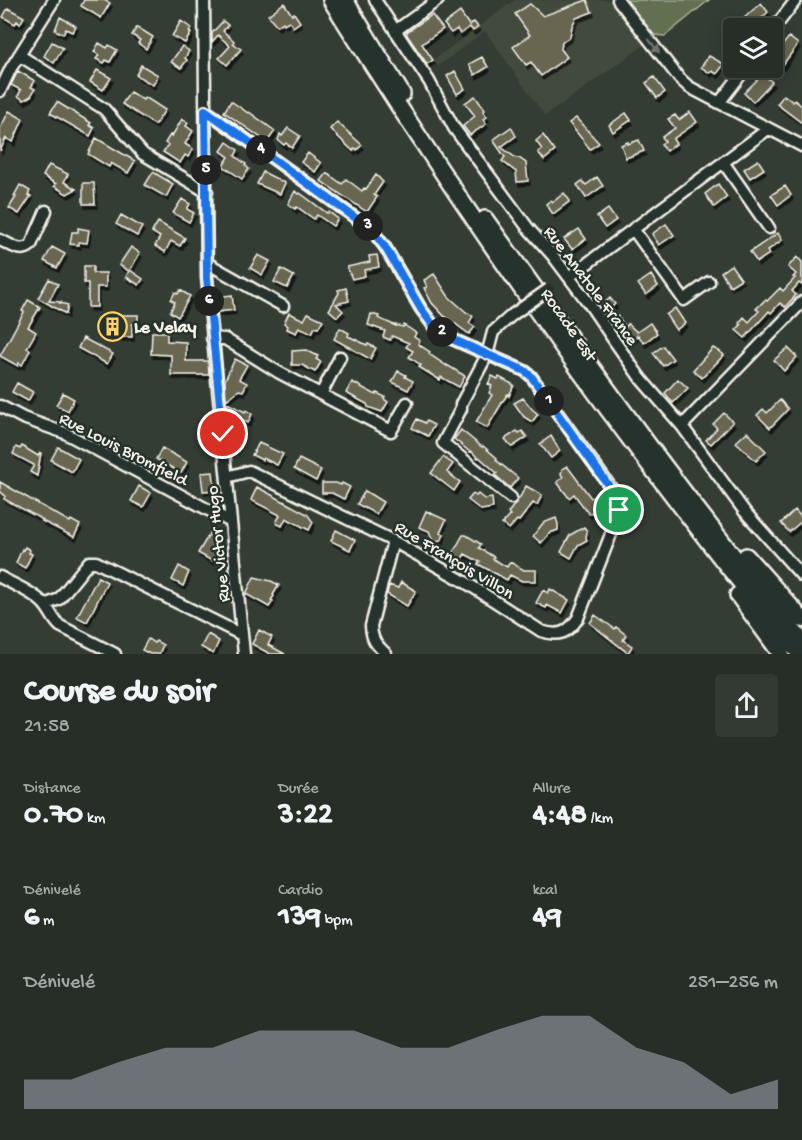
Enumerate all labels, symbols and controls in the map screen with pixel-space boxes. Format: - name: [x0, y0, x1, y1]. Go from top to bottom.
- map controls: [723, 18, 783, 78]
- button: layers: [723, 18, 783, 78]
- one-way arrow: [648, 38, 661, 54]
- pin: 4: [246, 135, 276, 165]
- text: 4: [257, 140, 265, 159]
- pin: 5: [191, 155, 221, 185]
- text: 5: [202, 160, 210, 179]
- pin: 3: [353, 211, 383, 241]
- text: 3: [364, 216, 372, 235]
- street label: Rue Anatole France: [538, 223, 642, 351]
- street label: Rocade Est: [535, 285, 602, 367]
- pin: 6: [194, 286, 224, 316]
- text: 6: [205, 291, 213, 310]
- building icon: Le Velay: [97, 310, 129, 342]
- pin: 2: [427, 317, 457, 347]
- place label: Le Velay: [134, 318, 196, 339]
- text: 2: [438, 322, 446, 341]
- pin: 1: [534, 386, 564, 416]
- text: 1: [546, 391, 552, 410]
- pin: [197, 408, 248, 459]
- street label: Rue Louis Bromfield: [55, 409, 192, 492]
- icon: check: [206, 417, 239, 450]
- street label: Rue Victor Hugo: [203, 484, 236, 603]
- pin: [593, 484, 644, 535]
- icon: arrive: [602, 493, 635, 526]
- street label: Rue François Villon: [390, 517, 518, 605]
- text: Course du soir: [24, 674, 214, 712]
- button: share: [715, 674, 778, 737]
- text: 21:58: [24, 716, 70, 739]
- text: Distance: [24, 780, 81, 799]
- text: Durée: [278, 780, 318, 799]
- text: Allure: [533, 780, 571, 799]
- text: 0.70: [24, 799, 83, 834]
- text: 3:22: [278, 799, 333, 834]
- text: 4:48: [533, 799, 587, 834]
- text: km: [83, 810, 105, 829]
- text: /km: [587, 810, 613, 829]
- text: Dénivelé: [24, 882, 81, 901]
- text: Cardio: [278, 882, 323, 901]
- text: kcal: [533, 882, 558, 901]
- text: 6: [24, 901, 39, 936]
- text: 139: [278, 901, 321, 936]
- text: 49: [533, 901, 562, 936]
- text: m: [39, 912, 54, 931]
- text: bpm: [321, 912, 353, 931]
- text: Dénivelé: [24, 972, 95, 995]
- text: 251–256 m: [688, 972, 778, 995]

